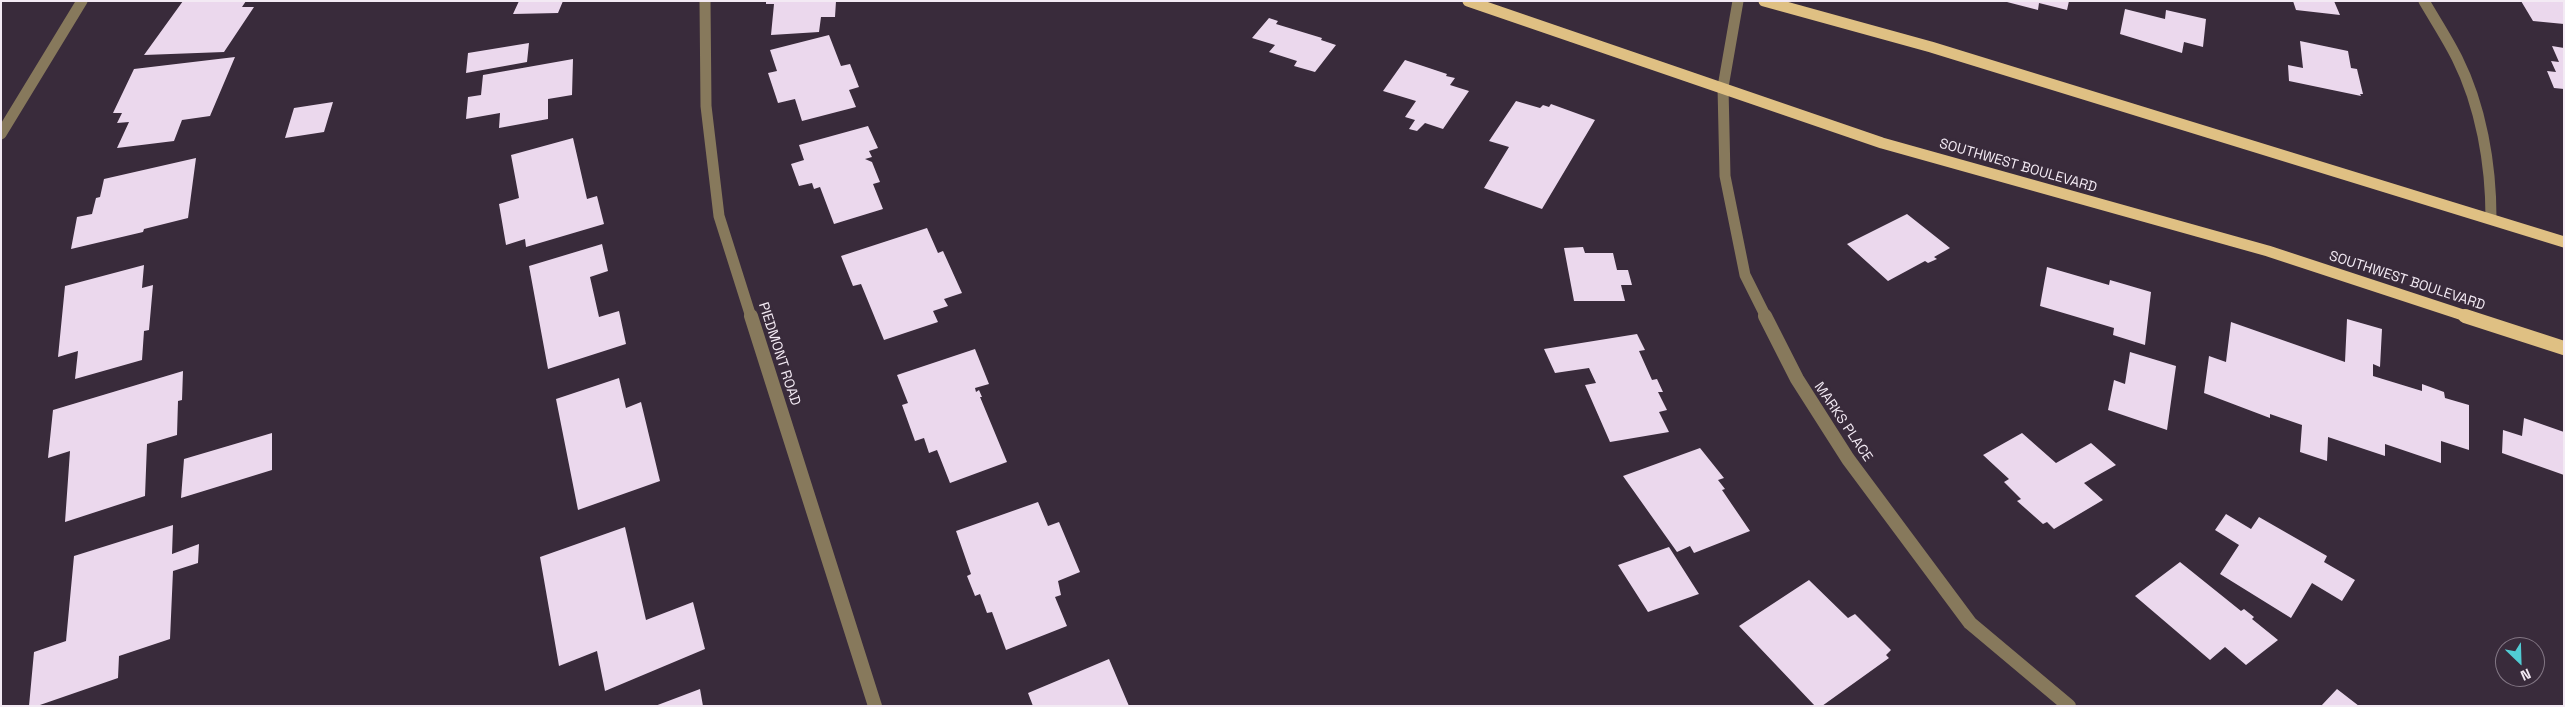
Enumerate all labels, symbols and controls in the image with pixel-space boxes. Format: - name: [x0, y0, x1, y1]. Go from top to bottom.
- street label: SOUTHWEST BOULEVARD: [1937, 135, 2099, 197]
- street label: SOUTHWEST BOULEVARD: [2327, 248, 2487, 314]
- street label: PIEDMONT ROAD: [754, 300, 804, 408]
- street label: MARKS PLACE: [1810, 379, 1876, 465]
- north arrow: [2495, 637, 2545, 687]
- text: N: [2518, 665, 2534, 685]

